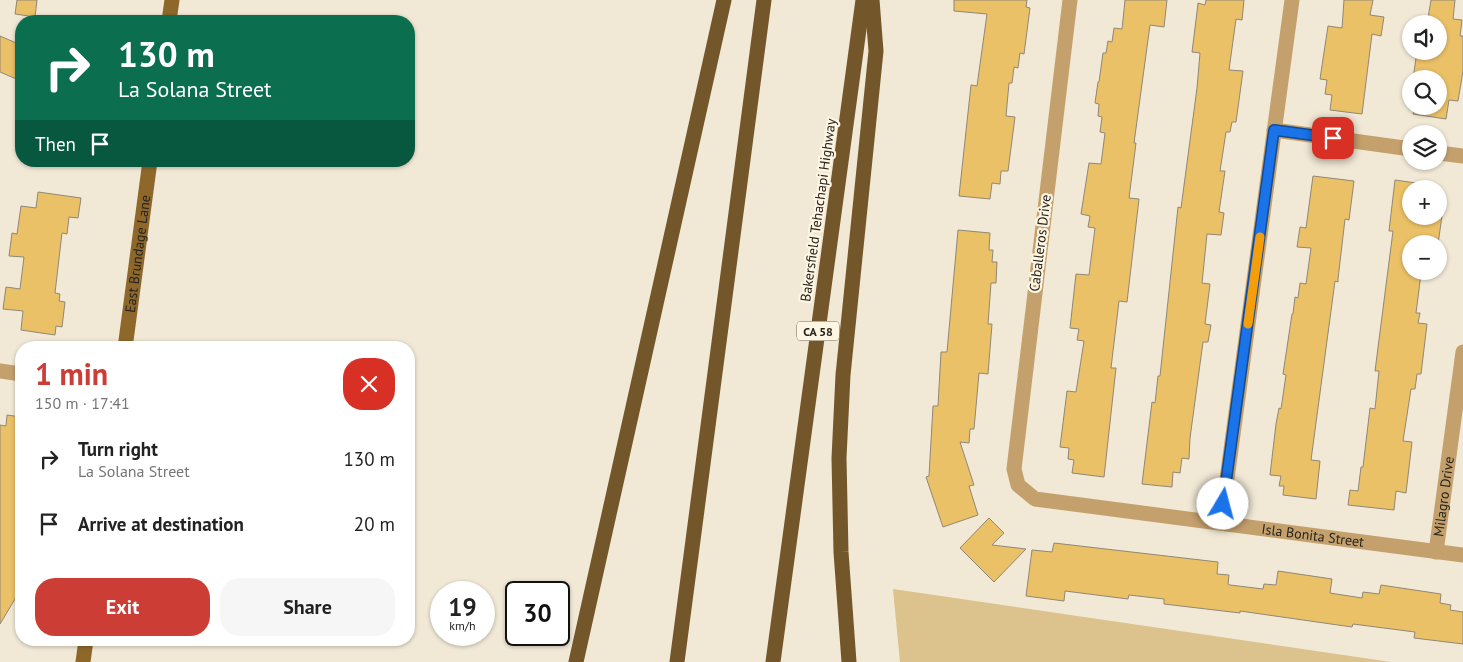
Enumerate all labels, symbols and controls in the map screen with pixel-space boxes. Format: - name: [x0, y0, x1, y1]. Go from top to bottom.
- map controls: [1402, 15, 1447, 280]
- button: sound: [1402, 15, 1447, 60]
- text: 130 m: [118, 31, 215, 77]
- icon: right: [35, 35, 100, 100]
- button: search: [1402, 70, 1447, 115]
- text: La Solana Street: [118, 75, 272, 103]
- street label: Bakersfield Tehachapi Highway: [796, 117, 840, 303]
- pin: [1312, 117, 1354, 159]
- icon: arrive: [1319, 124, 1347, 152]
- button: layers: [1402, 125, 1447, 170]
- icon: arrive: [86, 130, 114, 158]
- text: Then: [35, 132, 76, 156]
- button: +: [1402, 180, 1447, 225]
- street label: Caballeros Drive: [1025, 193, 1055, 293]
- street label: East Brundage Lane: [121, 194, 154, 314]
- button: −: [1402, 235, 1447, 280]
- road number: CA 58: [797, 322, 839, 341]
- text: 1 min: [35, 354, 108, 393]
- button: close: [343, 358, 395, 410]
- text: 150 m · 17:41: [35, 393, 130, 413]
- text: Turn right: [78, 437, 158, 461]
- icon: right: [35, 445, 63, 473]
- text: 130 m: [343, 447, 395, 471]
- street label: Milagro Drive: [1429, 455, 1458, 538]
- text: La Solana Street: [78, 461, 190, 481]
- position arrow: [1196, 477, 1248, 529]
- icon: arrive: [35, 510, 63, 538]
- text: Arrive at destination: [78, 512, 244, 536]
- text: 20 m: [354, 512, 395, 536]
- street label: Isla Bonita Street: [1260, 520, 1365, 551]
- button: Exit: [35, 578, 210, 636]
- button: Share: [220, 578, 395, 636]
- speed limit sign: 30: [505, 581, 570, 646]
- text: 19: [448, 591, 477, 623]
- text: km/h: [449, 618, 476, 633]

